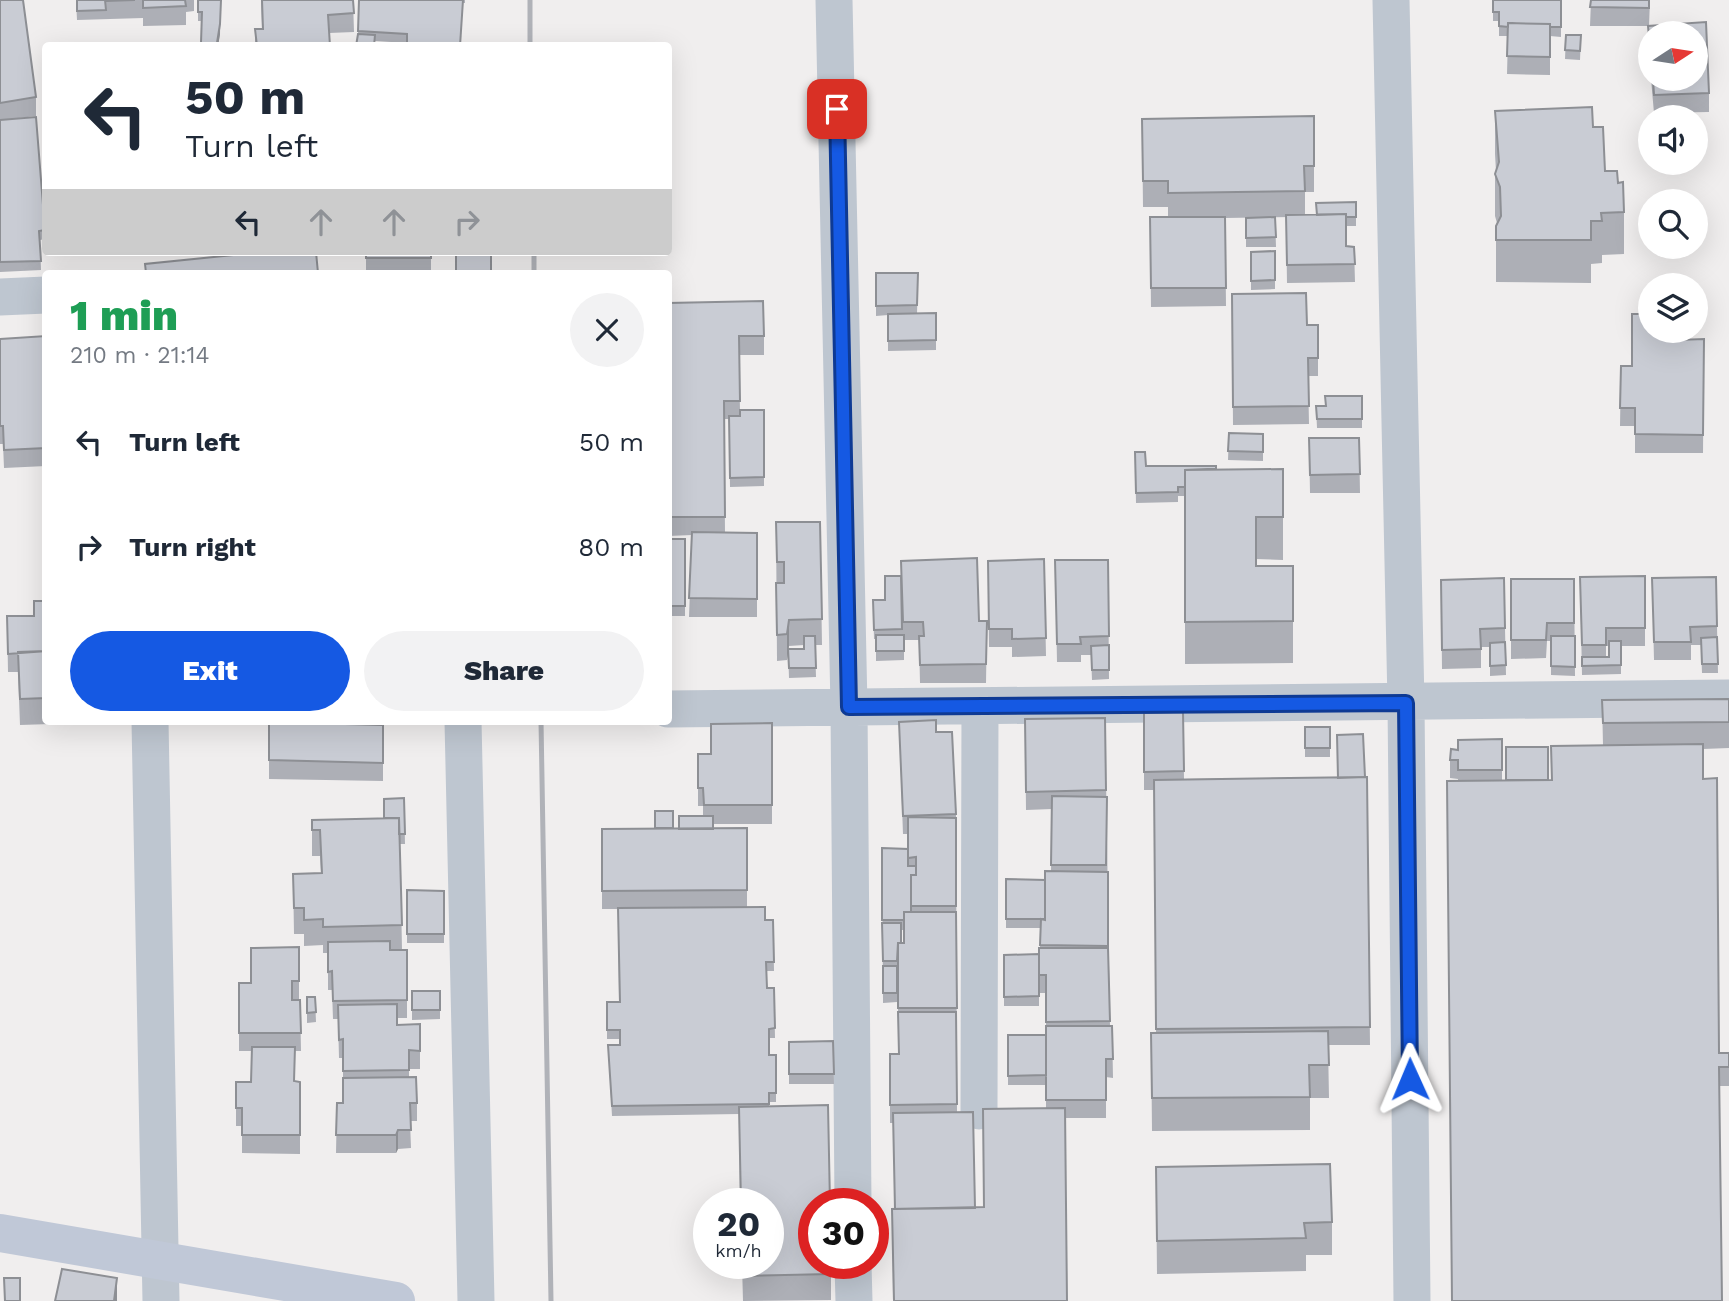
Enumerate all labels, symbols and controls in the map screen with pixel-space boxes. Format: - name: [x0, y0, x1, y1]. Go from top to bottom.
- north arrow: [1638, 21, 1708, 91]
- map controls: [1638, 21, 1708, 343]
- text: 50 m: [185, 68, 305, 126]
- icon: left: [70, 70, 161, 161]
- pin: [807, 79, 867, 139]
- icon: arrive: [818, 90, 856, 128]
- button: sound: [1638, 105, 1708, 175]
- text: Turn left: [185, 127, 318, 165]
- button: search: [1638, 189, 1708, 259]
- icon: left: [229, 203, 267, 241]
- icon: ahead: [302, 203, 340, 241]
- icon: ahead: [375, 203, 413, 241]
- icon: right: [448, 203, 486, 241]
- button: layers: [1638, 273, 1708, 343]
- text: 1 min: [70, 291, 178, 340]
- button: close: [570, 293, 644, 367]
- text: 210 m · 21:14: [70, 342, 210, 369]
- icon: left: [70, 423, 108, 461]
- text: Turn left: [129, 427, 240, 457]
- text: 50 m: [579, 427, 644, 457]
- icon: right: [70, 528, 108, 566]
- text: Turn right: [129, 532, 256, 562]
- text: 80 m: [578, 532, 644, 562]
- button: Exit: [70, 631, 350, 711]
- button: Share: [364, 631, 644, 711]
- position arrow: [1373, 1042, 1447, 1116]
- speed limit sign: 30: [798, 1188, 889, 1279]
- text: 20: [717, 1203, 760, 1245]
- text: km/h: [715, 1240, 762, 1261]

